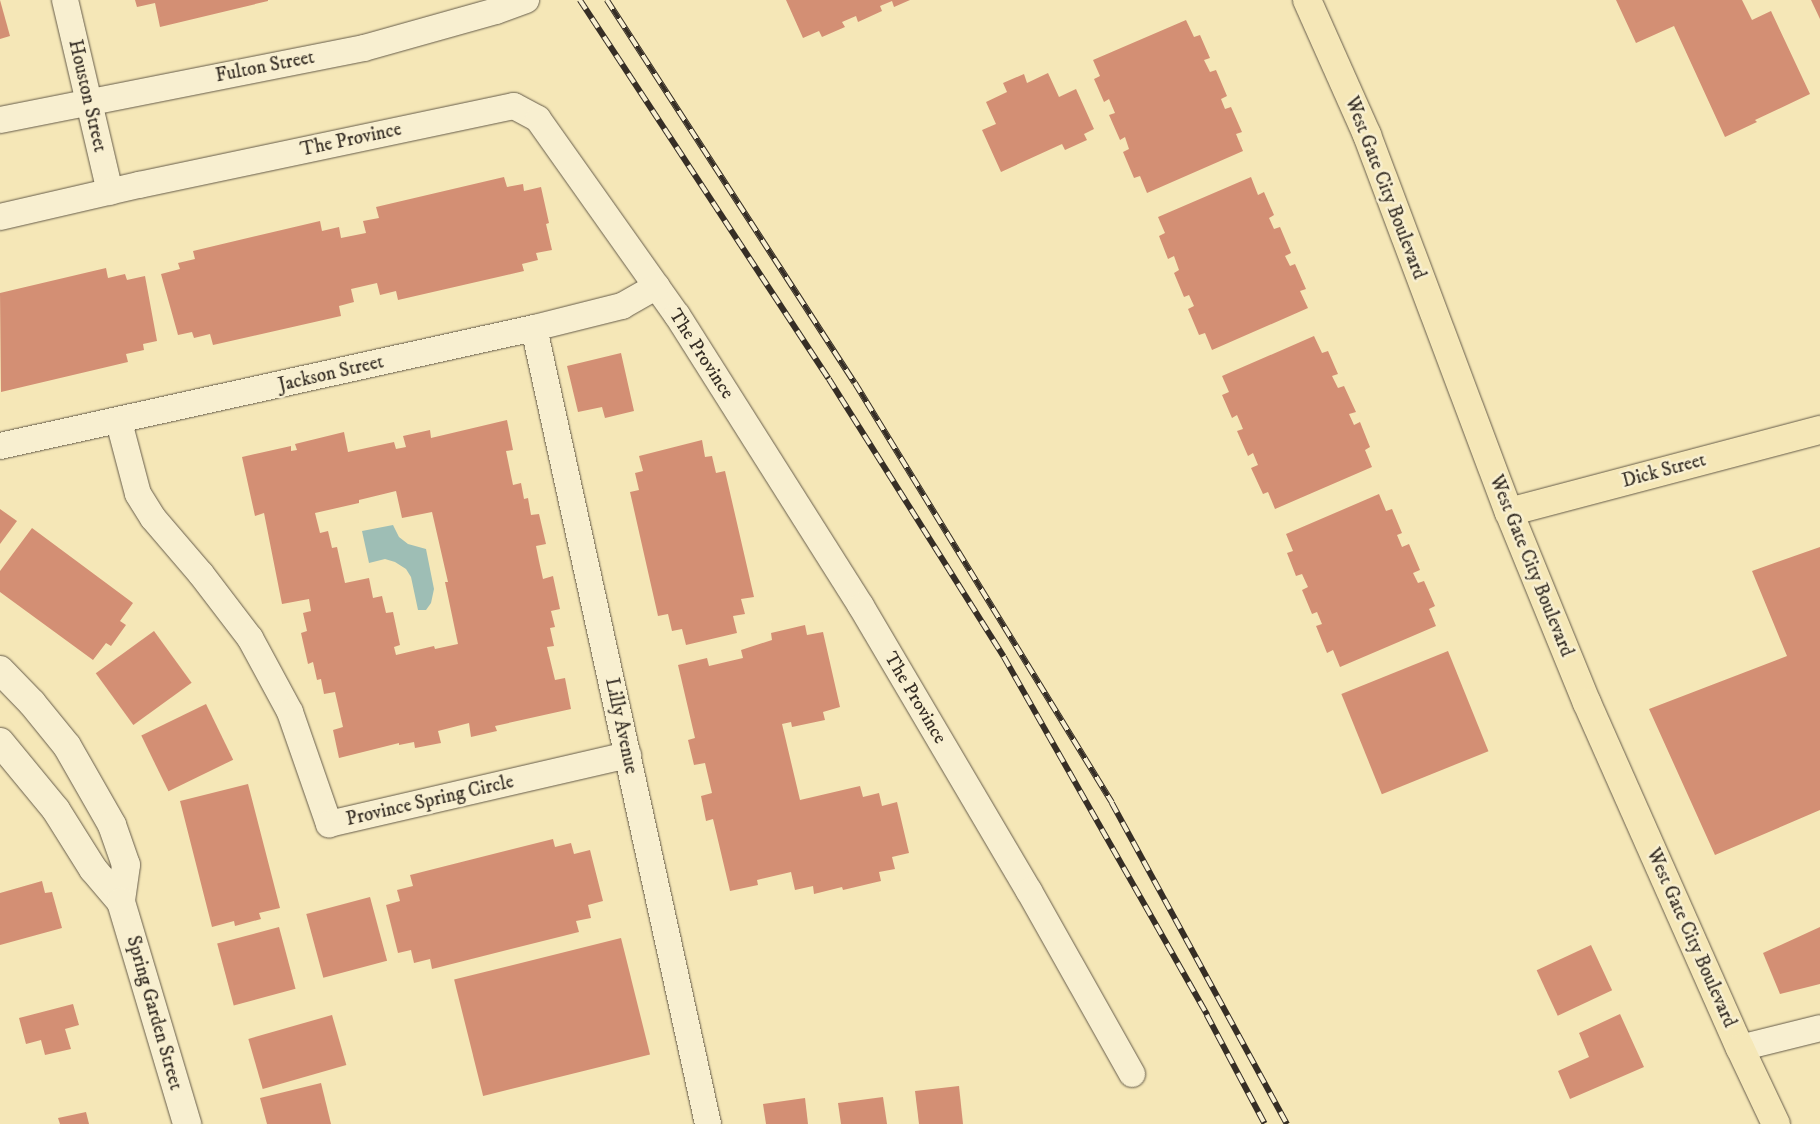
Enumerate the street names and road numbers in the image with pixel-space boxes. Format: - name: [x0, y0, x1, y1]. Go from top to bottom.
- street label: Houston Street: [63, 38, 111, 154]
- street label: Fulton Street: [214, 46, 316, 88]
- street label: West Gate City Boulevard: [1340, 94, 1430, 282]
- street label: The Province: [298, 118, 404, 162]
- street label: The Province: [663, 305, 739, 403]
- street label: Jackson Street: [276, 351, 386, 397]
- street label: Dick Street: [1620, 449, 1708, 493]
- street label: West Gate City Boulevard: [1484, 472, 1578, 660]
- street label: The Province: [879, 648, 951, 748]
- street label: Lilly Avenue: [600, 676, 642, 776]
- street label: Province Spring Circle: [344, 771, 516, 831]
- street label: West Gate City Boulevard: [1641, 845, 1741, 1031]
- street label: Spring Garden Street: [121, 933, 187, 1093]

